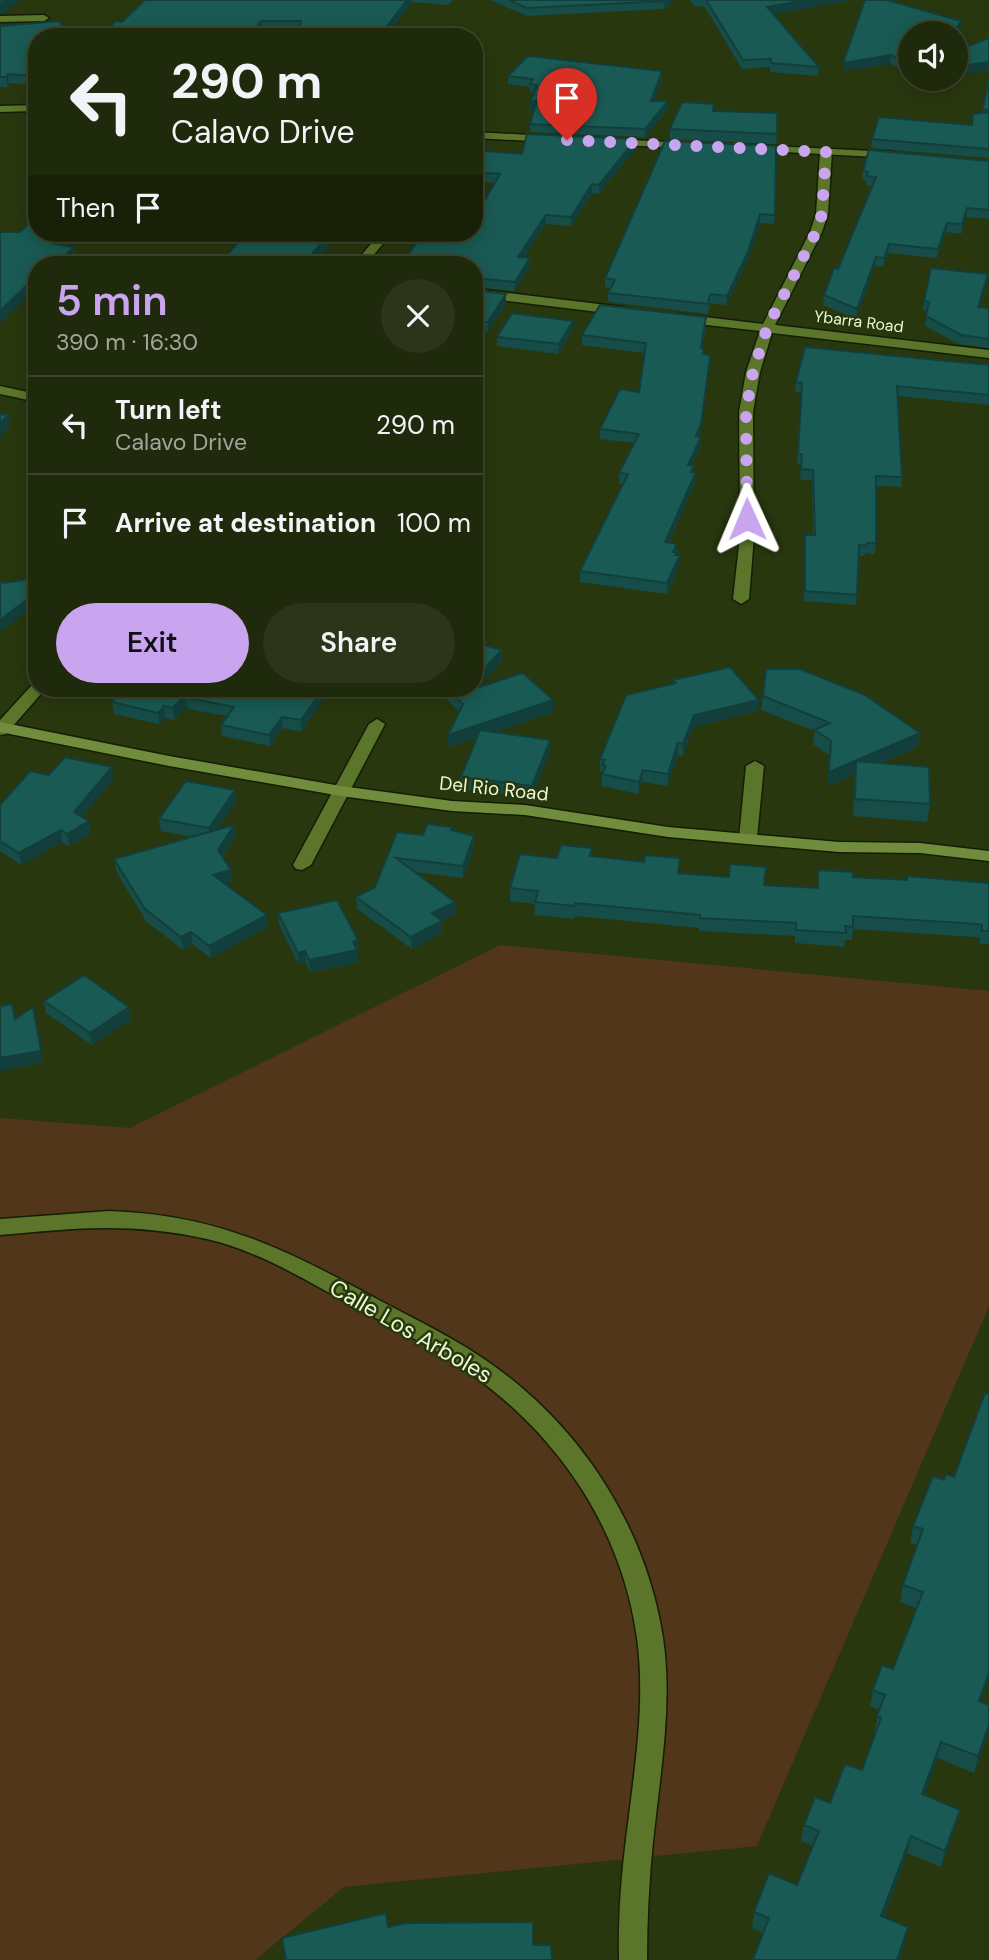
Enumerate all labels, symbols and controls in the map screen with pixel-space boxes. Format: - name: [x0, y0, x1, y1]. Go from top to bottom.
- map controls: [898, 21, 968, 91]
- button: sound: [898, 21, 968, 91]
- text: 290 m: [171, 49, 322, 113]
- icon: left: [56, 56, 147, 147]
- pin: [537, 68, 597, 140]
- icon: arrive: [548, 79, 586, 117]
- text: Calavo Drive: [171, 111, 355, 153]
- icon: arrive: [129, 189, 167, 227]
- text: Then: [56, 191, 115, 225]
- text: 5 min: [56, 273, 168, 328]
- button: close: [381, 279, 455, 353]
- street label: Ybarra Road: [813, 306, 905, 337]
- text: 390 m · 16:30: [56, 327, 198, 357]
- text: Turn left: [115, 393, 222, 427]
- icon: left: [56, 406, 94, 444]
- text: 290 m: [376, 408, 455, 442]
- text: Calavo Drive: [115, 427, 247, 457]
- position arrow: [710, 482, 784, 556]
- icon: arrive: [56, 504, 94, 542]
- text: Arrive at destination: [115, 506, 376, 540]
- text: 100 m: [397, 506, 471, 540]
- button: Exit: [56, 603, 249, 683]
- button: Share: [263, 603, 455, 683]
- street label: Del Rio Road: [438, 770, 550, 807]
- street label: Calle Los Arboles: [324, 1272, 498, 1390]

